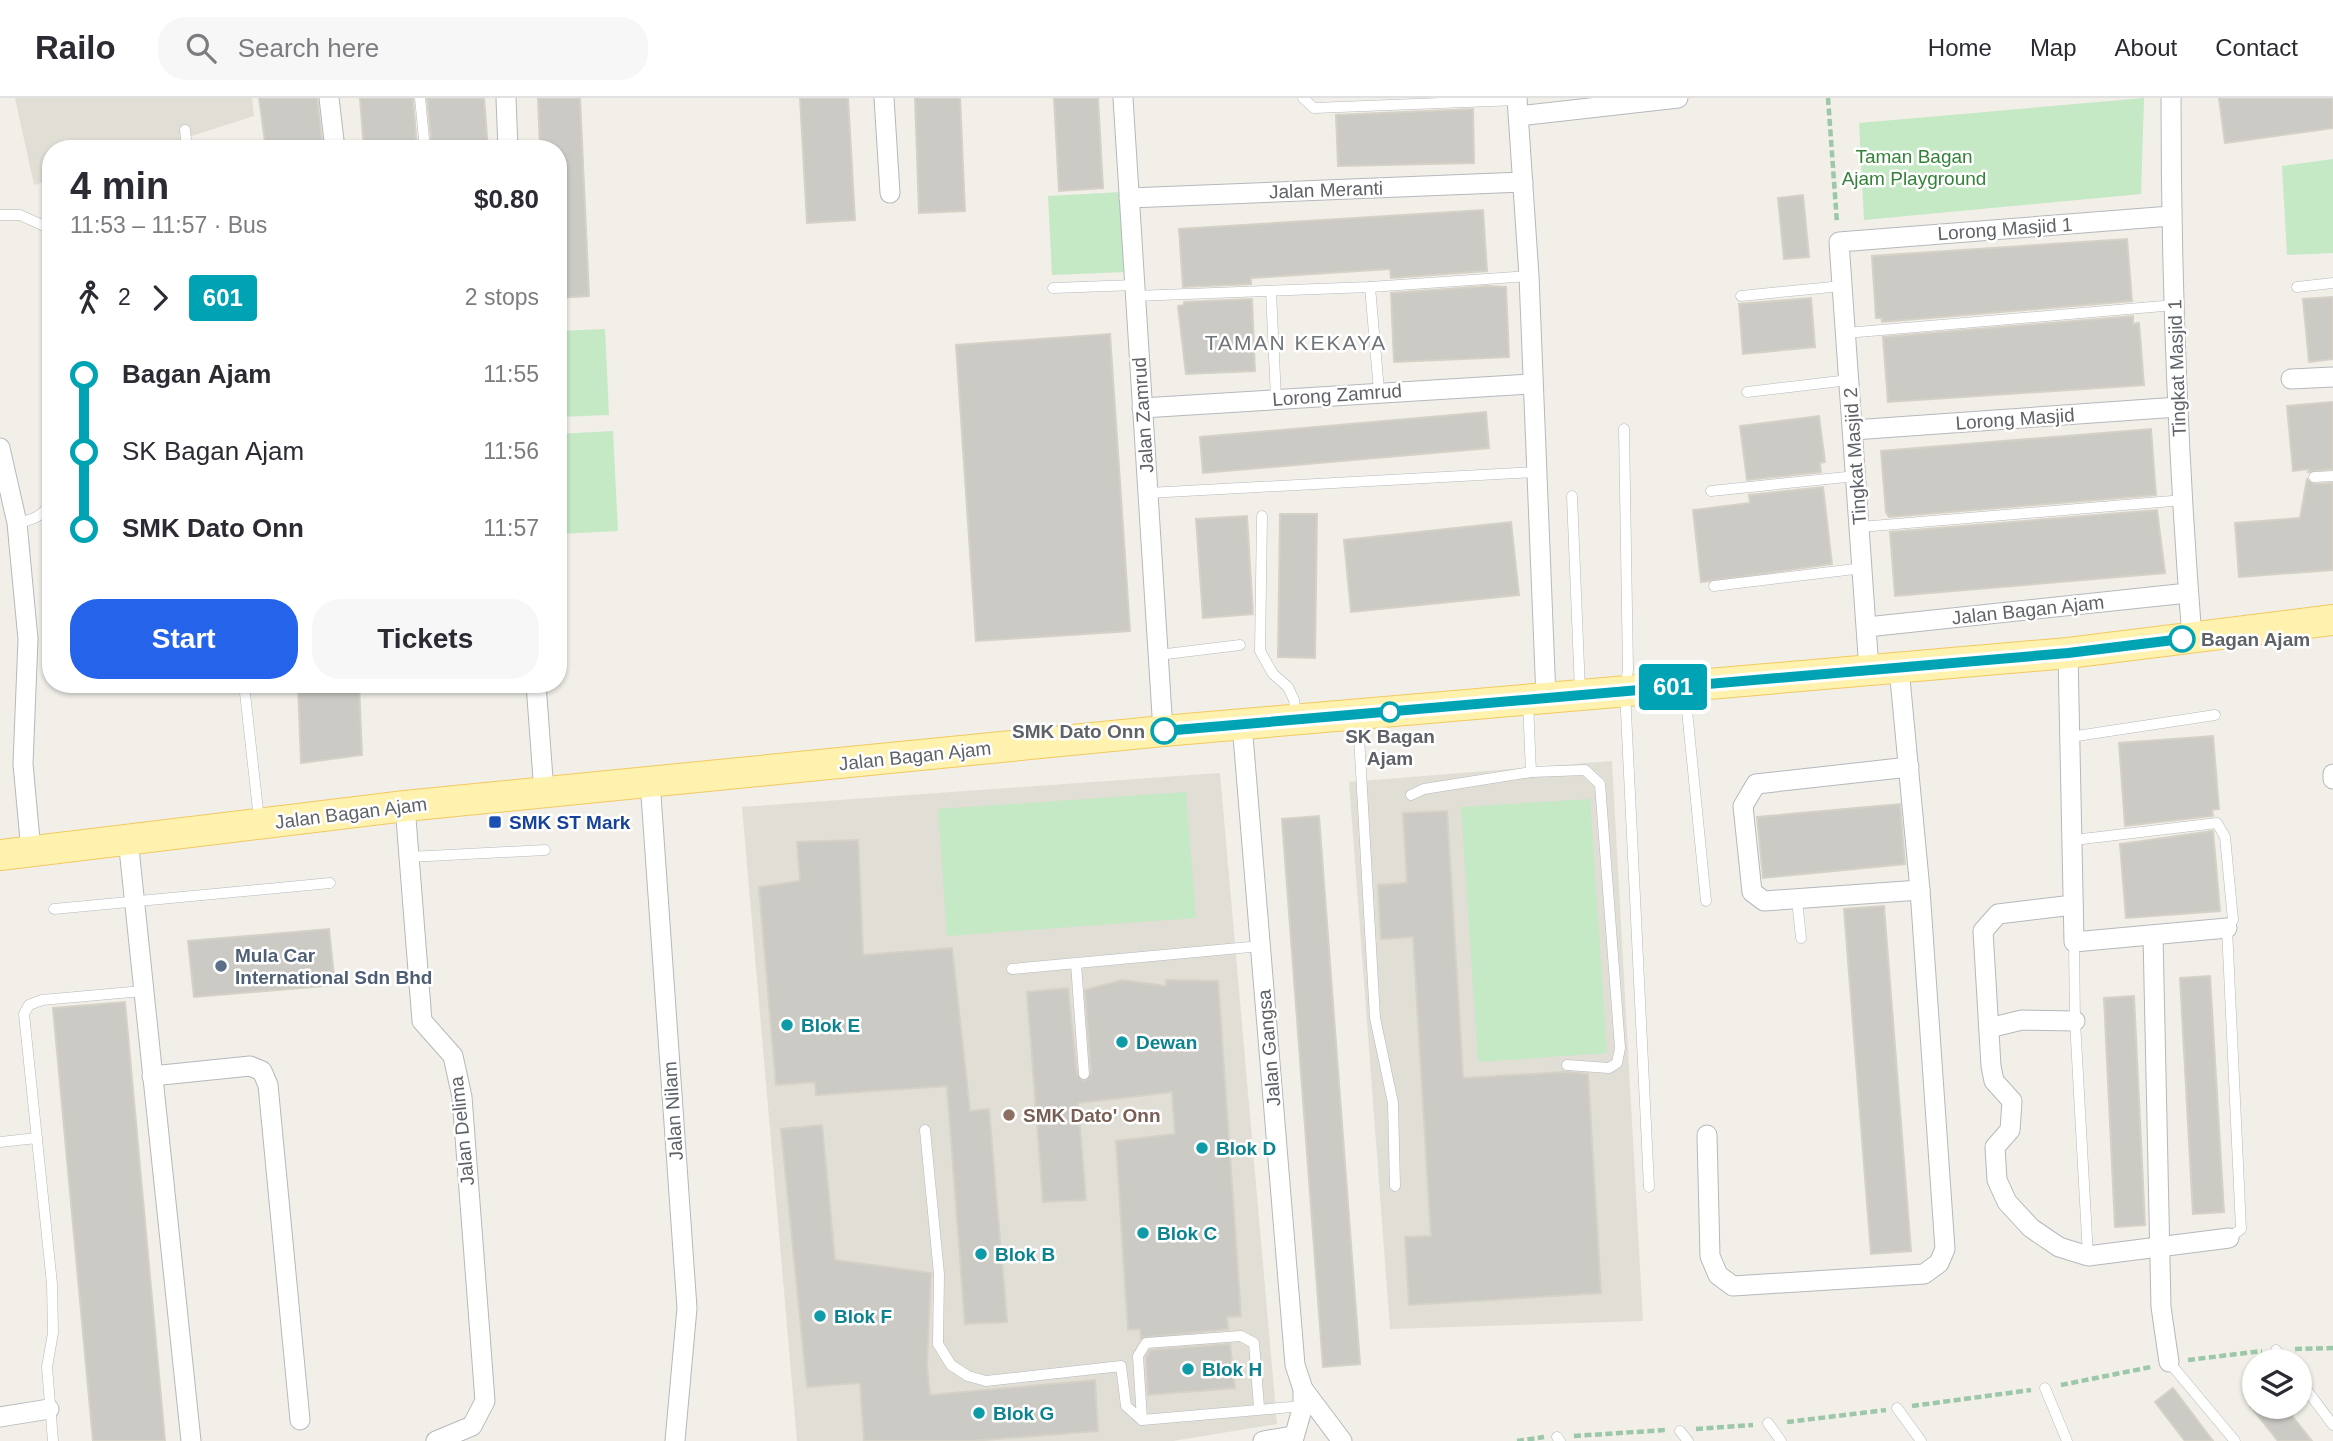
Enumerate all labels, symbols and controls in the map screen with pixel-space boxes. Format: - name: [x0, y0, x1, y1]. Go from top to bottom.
- search box: [158, 17, 648, 80]
- text: Railo: [35, 29, 116, 66]
- icon: search: [182, 29, 220, 67]
- text: Search here: [238, 33, 379, 63]
- text: Home: [1928, 34, 1992, 61]
- text: Map: [2030, 34, 2077, 61]
- text: About: [2115, 34, 2177, 61]
- text: Contact: [2215, 34, 2298, 61]
- park label: Taman Bagan Ajam Playground: [1842, 146, 1986, 189]
- text: 4 min: [70, 165, 169, 207]
- street label: Jalan Meranti: [1269, 178, 1383, 202]
- text: $0.80: [474, 184, 539, 214]
- text: 11:53 – 11:57 · Bus: [70, 212, 267, 238]
- street label: Lorong Masjid 1: [1937, 214, 2073, 244]
- icon: walk: [70, 279, 108, 317]
- icon: forward: [141, 279, 179, 317]
- text: 2: [118, 284, 131, 310]
- text: 601: [203, 284, 243, 311]
- text: 2 stops: [465, 284, 539, 310]
- street label: Tingkat Masjid 1: [2164, 299, 2190, 437]
- district label: TAMAN KEKAYA: [1205, 331, 1387, 354]
- street label: Jalan Zamrud: [1128, 356, 1158, 474]
- text: Bagan Ajam: [122, 359, 271, 389]
- text: 11:55: [483, 361, 539, 387]
- street label: Lorong Zamrud: [1271, 380, 1403, 410]
- street label: Tingkat Masjid 2: [1840, 387, 1870, 525]
- street label: Lorong Masjid: [1955, 404, 2075, 434]
- text: SK Bagan Ajam: [122, 436, 304, 466]
- text: 11:56: [483, 438, 539, 464]
- text: SMK Dato Onn: [122, 513, 304, 543]
- text: 11:57: [483, 515, 539, 541]
- street label: Jalan Bagan Ajam: [1951, 592, 2105, 628]
- button: Start: [70, 599, 298, 679]
- button: Tickets: [312, 599, 539, 679]
- marker: Bagan Ajam: [2169, 626, 2195, 652]
- place label: Bagan Ajam: [2201, 629, 2310, 650]
- line badge: 601: [1633, 664, 1713, 710]
- text: 601: [1653, 673, 1693, 700]
- marker: SK Bagan Ajam: [1380, 702, 1400, 722]
- marker: SMK Dato Onn: [1151, 718, 1177, 744]
- place label: SMK Dato Onn: [1012, 721, 1145, 742]
- place label: SK Bagan Ajam: [1345, 726, 1435, 769]
- street label: Jalan Bagan Ajam: [838, 738, 992, 774]
- street label: Jalan Bagan Ajam: [274, 793, 428, 833]
- place label: SMK ST Mark: [509, 812, 631, 833]
- marker: SMK ST Mark: [487, 814, 503, 830]
- place label: Mula Car International Sdn Bhd: [235, 945, 432, 988]
- marker: Mula Car International Sdn Bhd: [213, 958, 229, 974]
- street label: Jalan Gangsa: [1253, 988, 1285, 1107]
- place label: Blok E: [801, 1015, 860, 1036]
- marker: Blok E: [779, 1017, 795, 1033]
- place label: Dewan: [1136, 1032, 1197, 1053]
- marker: Dewan: [1114, 1034, 1130, 1050]
- street label: Jalan Nilam: [659, 1061, 687, 1161]
- street label: Jalan Delima: [446, 1075, 478, 1187]
- place label: SMK Dato' Onn: [1023, 1105, 1161, 1126]
- marker: SMK Dato' Onn: [1001, 1107, 1017, 1123]
- place label: Blok D: [1216, 1138, 1276, 1159]
- marker: Blok D: [1194, 1140, 1210, 1156]
- place label: Blok C: [1157, 1223, 1217, 1244]
- marker: Blok C: [1135, 1225, 1151, 1241]
- place label: Blok B: [995, 1244, 1055, 1265]
- marker: Blok B: [973, 1246, 989, 1262]
- place label: Blok F: [834, 1306, 892, 1327]
- marker: Blok F: [812, 1308, 828, 1324]
- map controls: [2242, 1349, 2312, 1419]
- button: layers: [2242, 1349, 2312, 1419]
- place label: Blok H: [1202, 1359, 1262, 1380]
- marker: Blok H: [1180, 1361, 1196, 1377]
- place label: Blok G: [993, 1403, 1054, 1424]
- marker: Blok G: [971, 1405, 987, 1421]

